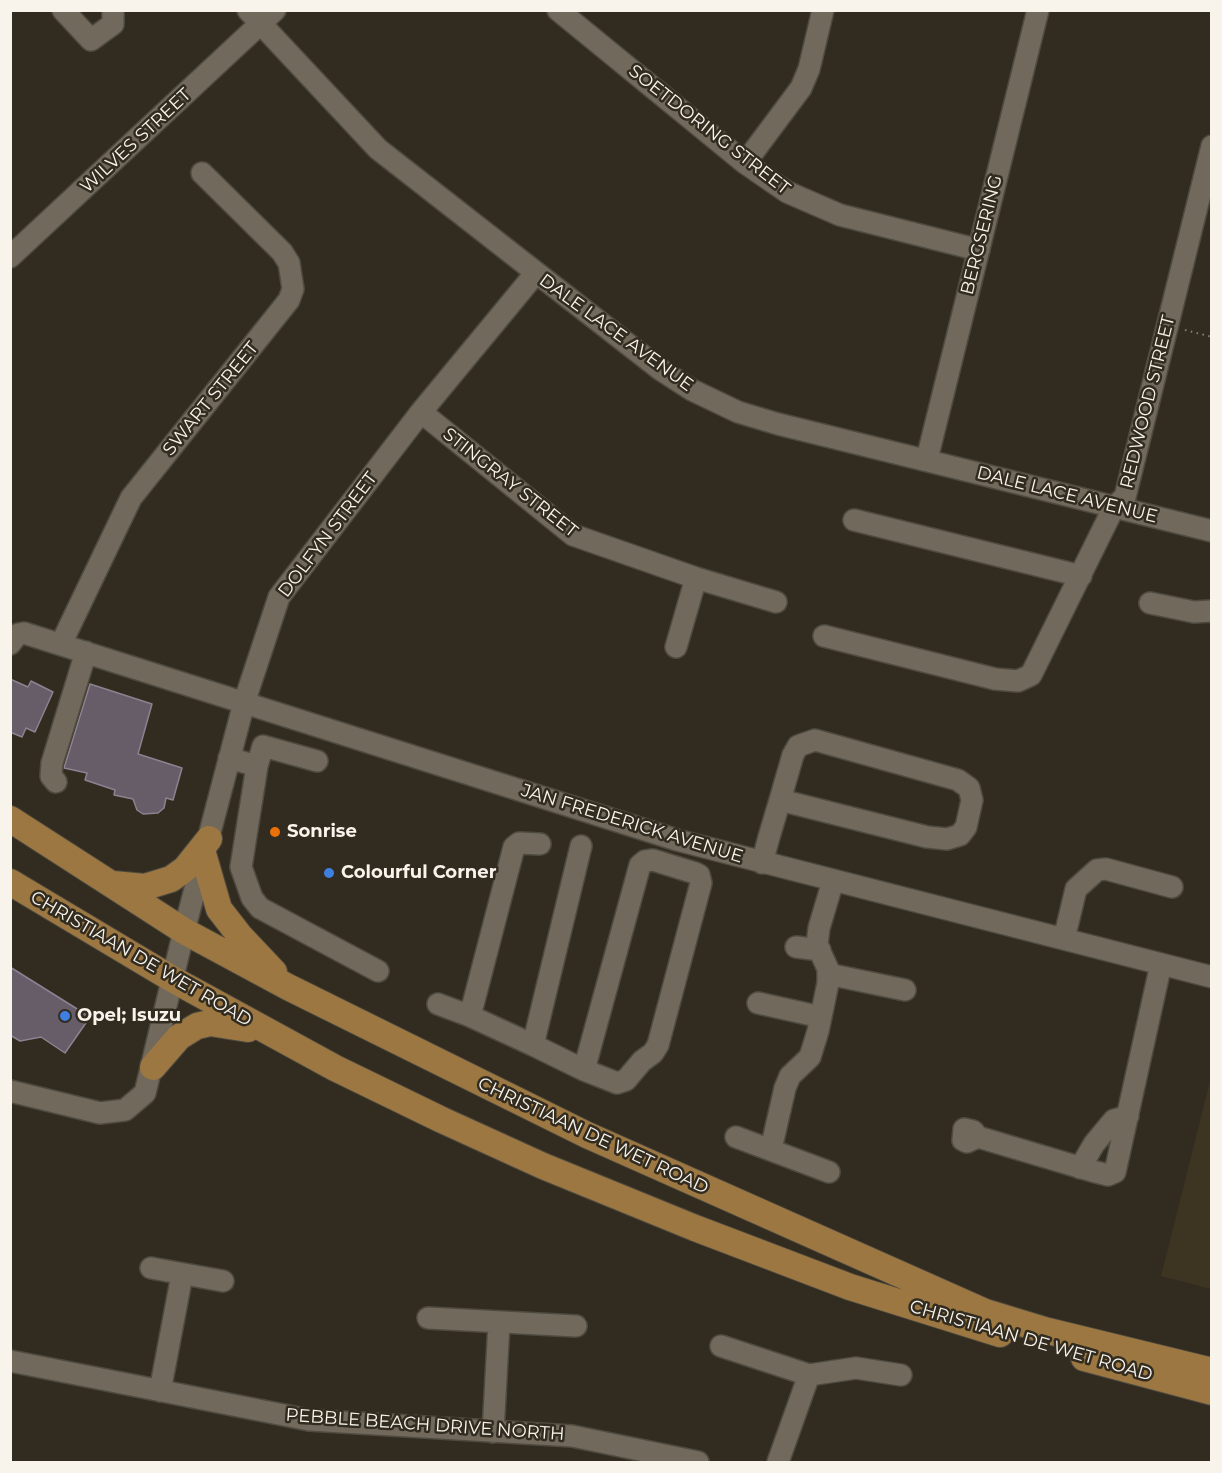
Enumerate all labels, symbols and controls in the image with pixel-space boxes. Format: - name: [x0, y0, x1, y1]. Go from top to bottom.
- street label: SOETDORING STREET: [624, 60, 794, 200]
- street label: WILVES STREET: [76, 84, 196, 198]
- street label: BERGSERING: [957, 173, 1007, 297]
- street label: DALE LACE AVENUE: [535, 270, 697, 396]
- street label: REDWOOD STREET: [1116, 313, 1180, 491]
- street label: SWART STREET: [159, 338, 263, 460]
- street label: STINGRAY STREET: [438, 424, 582, 542]
- street label: DALE LACE AVENUE: [974, 462, 1160, 528]
- street label: DOLFYN STREET: [274, 468, 382, 602]
- street label: JAN FREDERICK AVENUE: [519, 780, 745, 868]
- place label: Sonrise: [287, 821, 357, 843]
- marker: Sonrise: [268, 825, 282, 839]
- place label: Colourful Corner: [341, 862, 496, 884]
- marker: Colourful Corner: [322, 866, 336, 880]
- street label: CHRISTIAAN DE WET ROAD: [26, 887, 256, 1031]
- place label: Opel; Isuzu: [77, 1005, 181, 1027]
- marker: Opel; Isuzu: [58, 1009, 72, 1023]
- street label: CHRISTIAAN DE WET ROAD: [474, 1073, 712, 1199]
- street label: CHRISTIAAN DE WET ROAD: [907, 1296, 1155, 1386]
- street label: PEBBLE BEACH DRIVE NORTH: [285, 1404, 565, 1446]

